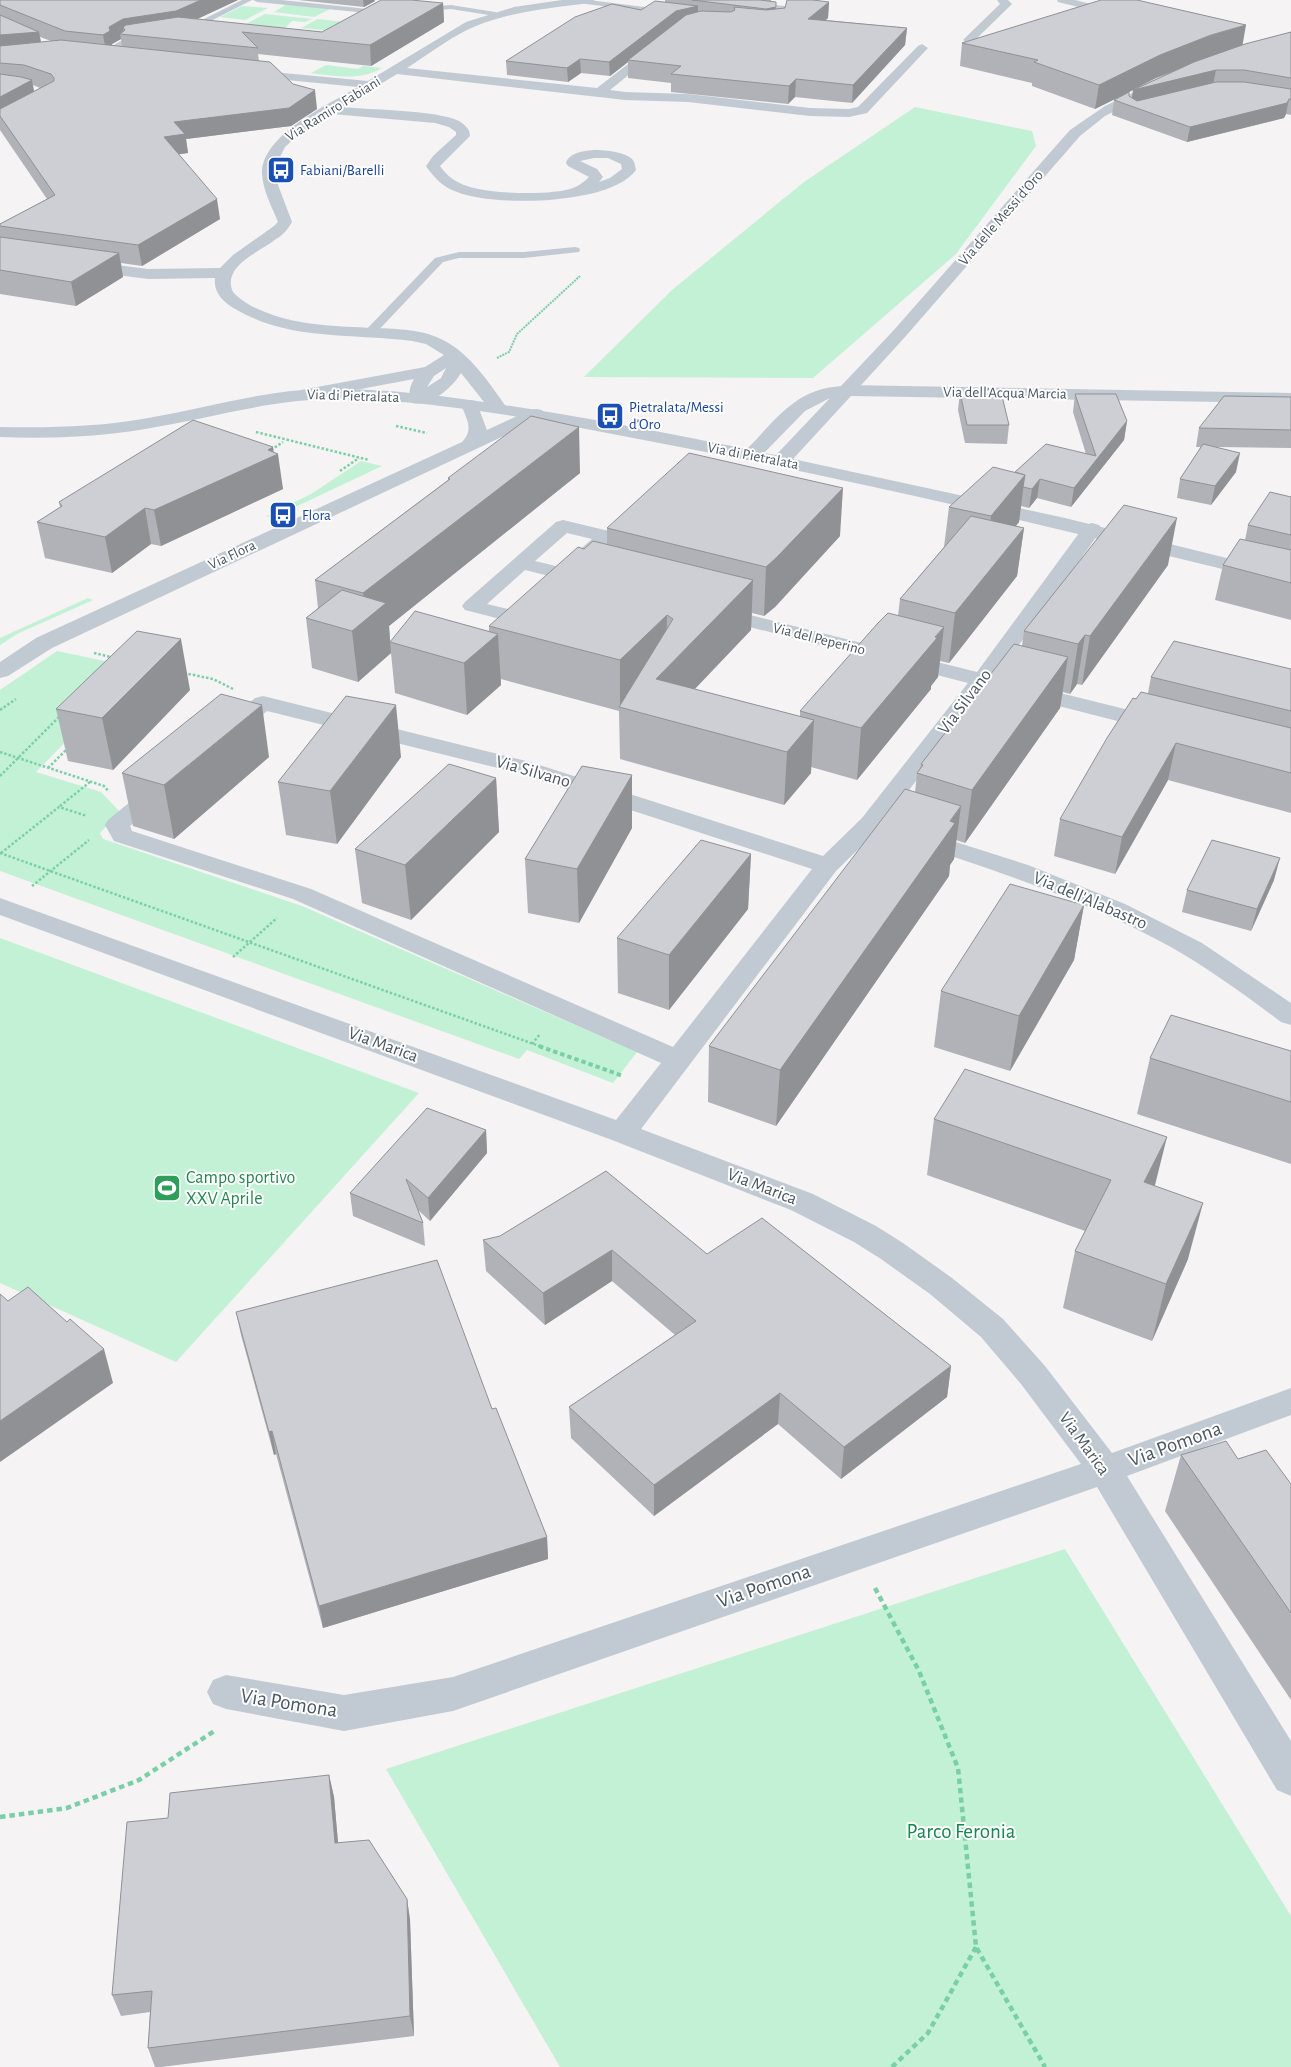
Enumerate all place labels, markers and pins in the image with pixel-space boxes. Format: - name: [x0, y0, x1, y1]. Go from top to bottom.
- bus stop icon: Fabiani/Barelli: [266, 155, 296, 185]
- place label: Fabiani/Barelli: [300, 163, 384, 178]
- place label: Pietralata/Messi d'Oro: [629, 400, 724, 432]
- bus stop icon: Pietralata/Messi d'Oro: [595, 401, 625, 431]
- bus stop icon: Flora: [268, 500, 298, 530]
- place label: Flora: [302, 508, 331, 523]
- place label: Campo sportivo XXV Aprile: [186, 1169, 296, 1208]
- sports icon: Campo sportivo XXV Aprile: [152, 1173, 182, 1203]

